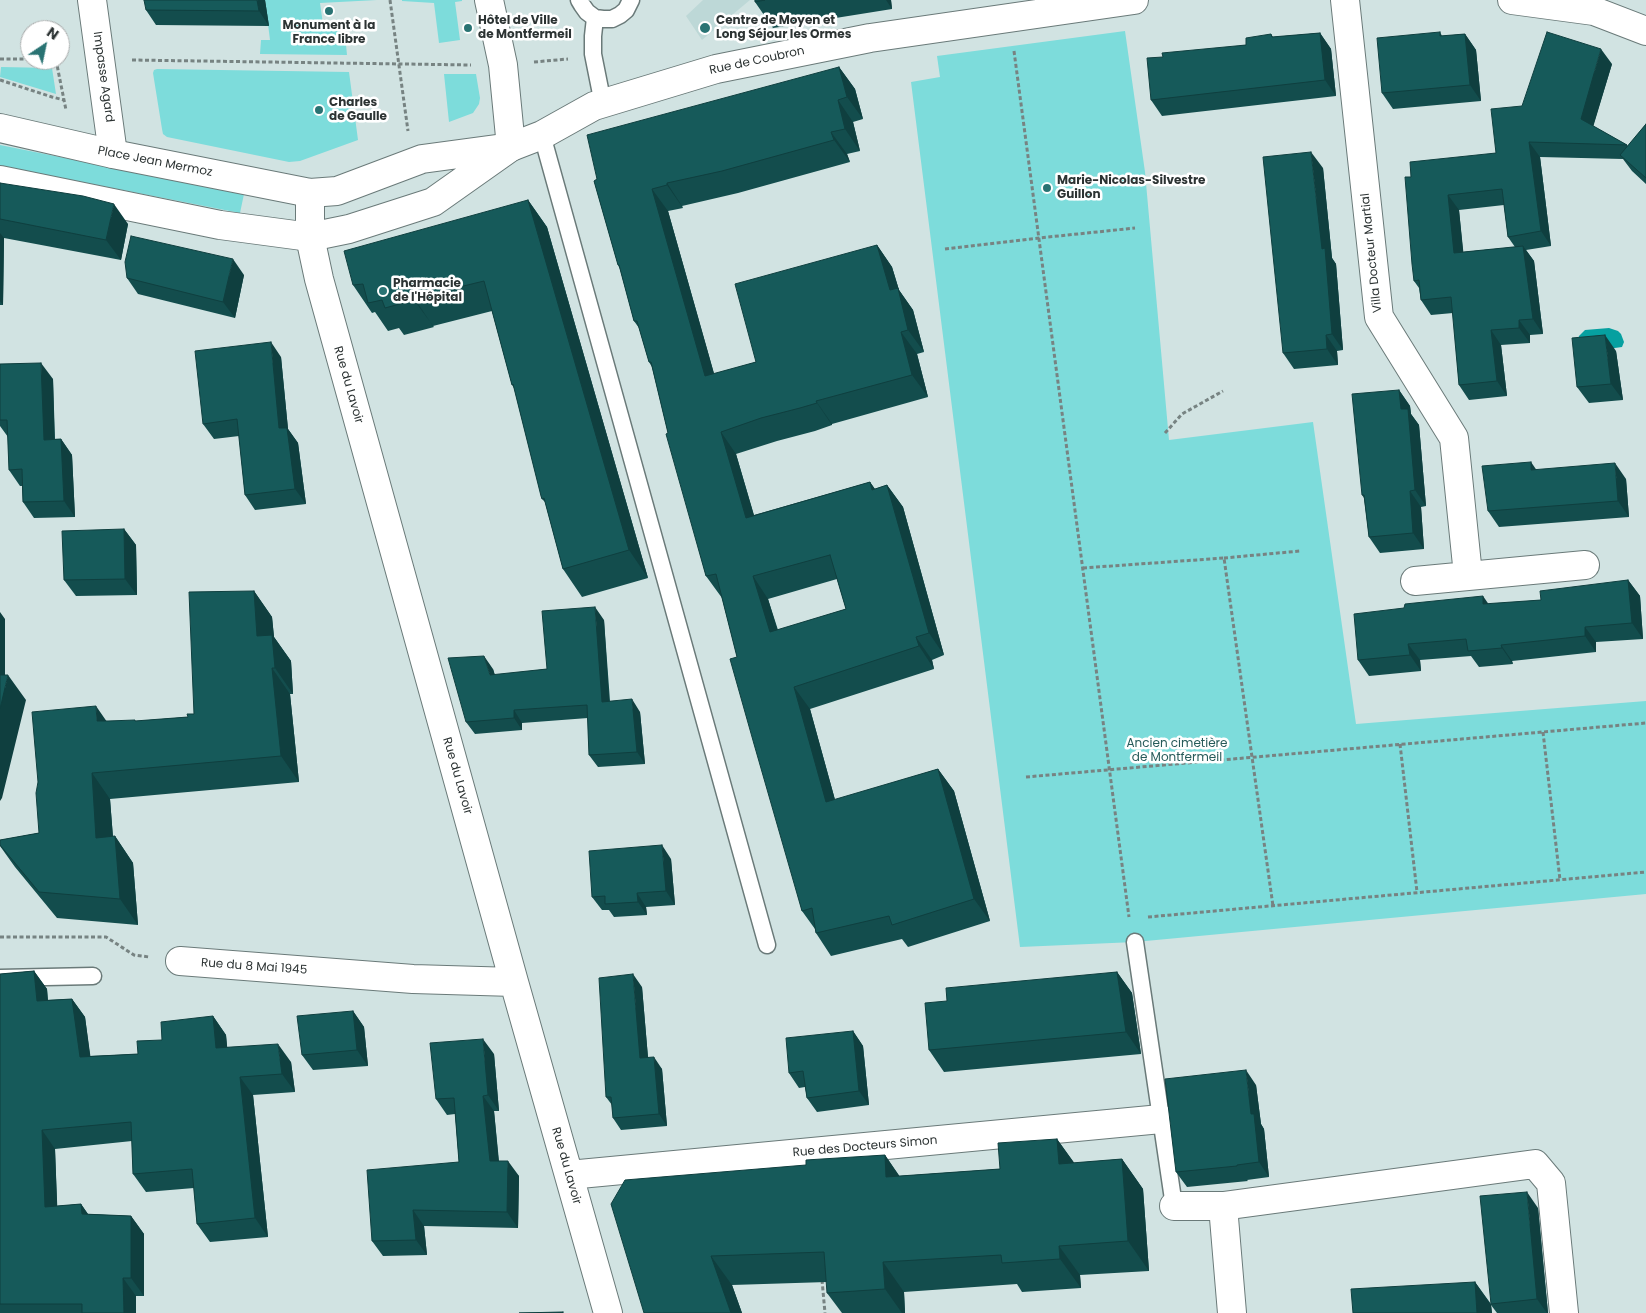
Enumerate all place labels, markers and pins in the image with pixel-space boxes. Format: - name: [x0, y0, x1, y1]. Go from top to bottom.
- marker: Monument à la France libre: [323, 5, 335, 17]
- place label: Hôtel de Ville de Montfermeil: [478, 14, 572, 42]
- place label: Centre de Moyen et Long Séjour les Ormes: [716, 14, 851, 42]
- place label: Monument à la France libre: [283, 19, 375, 47]
- marker: Centre de Moyen et Long Séjour les Ormes: [698, 21, 712, 35]
- marker: Hôtel de Ville de Montfermeil: [462, 22, 474, 34]
- place label: Charles de Gaulle: [329, 96, 387, 124]
- marker: Charles de Gaulle: [313, 104, 325, 116]
- place label: Marie-Nicolas-Silvestre Guillon: [1057, 174, 1205, 202]
- marker: Marie-Nicolas-Silvestre Guillon: [1041, 182, 1053, 194]
- place label: Pharmacie de l'Hôpital: [393, 277, 462, 305]
- marker: Pharmacie de l'Hôpital: [377, 285, 389, 297]

